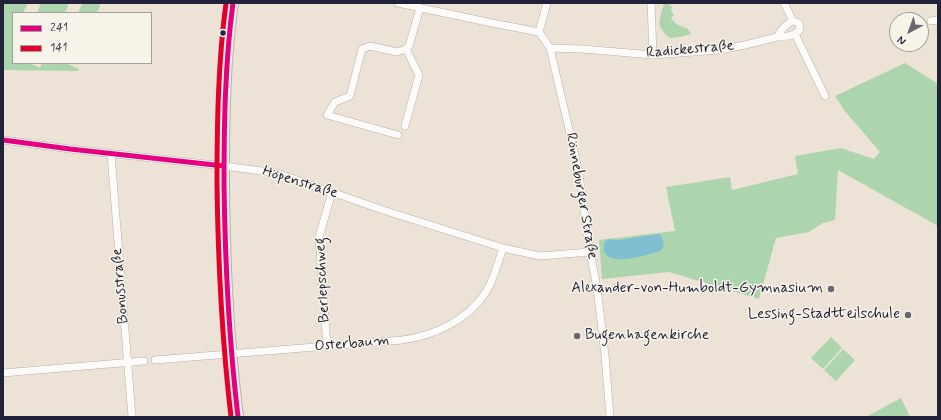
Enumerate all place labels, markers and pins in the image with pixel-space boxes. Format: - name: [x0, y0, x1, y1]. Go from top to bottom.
- unlabelled marker: [218, 28, 228, 38]
- place label: Alexander-von-Humboldt-Gymnasium: [571, 280, 823, 298]
- marker: Alexander-von-Humboldt-Gymnasium: [826, 284, 836, 294]
- place label: Lessing-Stadtteilschule: [748, 306, 900, 324]
- marker: Lessing-Stadtteilschule: [903, 310, 913, 320]
- place label: Bugenhagenkirche: [585, 327, 709, 345]
- marker: Bugenhagenkirche: [572, 331, 582, 341]

